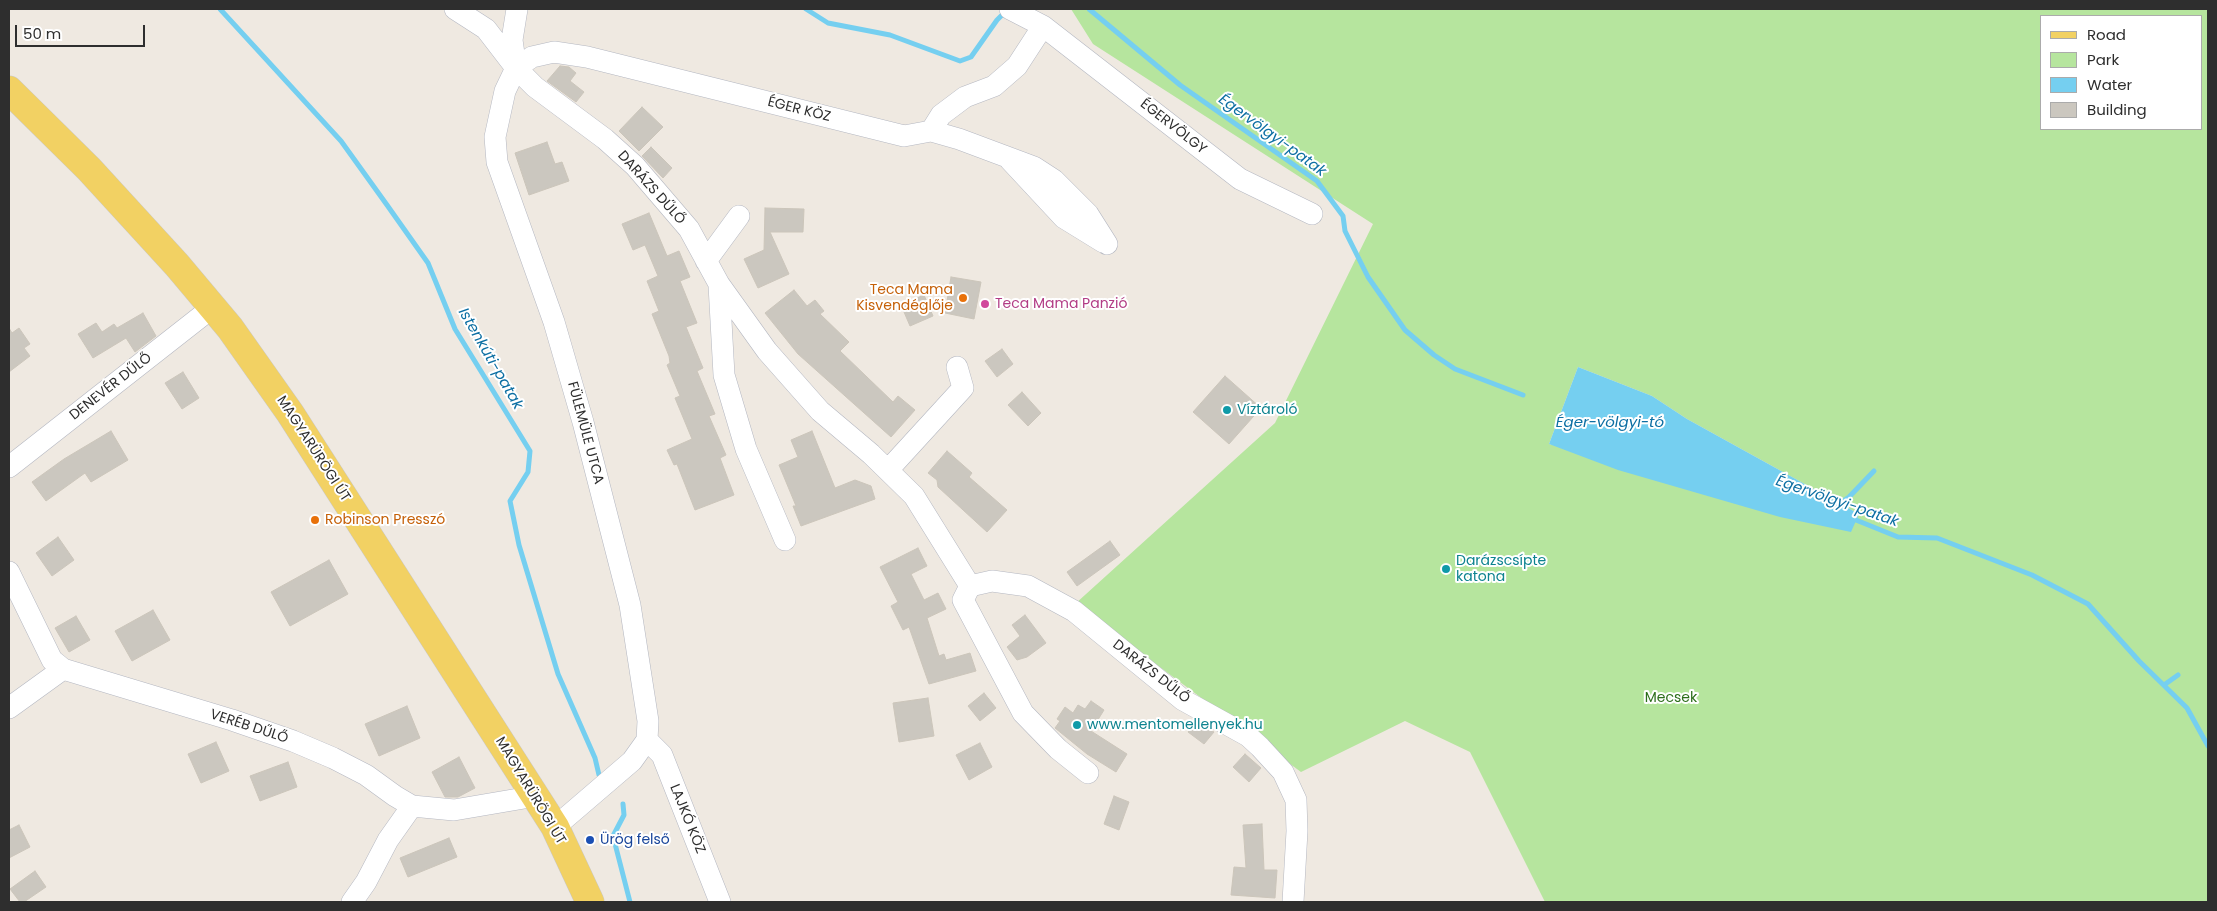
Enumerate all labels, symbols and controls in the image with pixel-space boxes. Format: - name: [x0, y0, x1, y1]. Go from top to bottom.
- scale bar: [18, 15, 148, 47]
- legend: [2040, 15, 2202, 130]
- text: 50 m: [23, 23, 61, 44]
- text: Road: [2087, 24, 2126, 45]
- text: Park: [2087, 49, 2119, 70]
- text: Water: [2087, 74, 2132, 95]
- water label: Égervölgyi-patak: [1215, 91, 1329, 181]
- street label: ÉGER KÖZ: [766, 94, 832, 126]
- street label: ÉGERVÖLGY: [1137, 96, 1209, 158]
- text: Building: [2087, 99, 2147, 120]
- street label: DARÁZS DŰLŐ: [614, 148, 688, 228]
- place label: Teca Mama Kisvendéglője: [856, 282, 953, 314]
- marker: Teca Mama Kisvendéglője: [957, 292, 969, 304]
- place label: Teca Mama Panzió: [995, 296, 1127, 312]
- marker: Teca Mama Panzió: [979, 298, 991, 310]
- water label: Istenkúti-patak: [454, 305, 526, 413]
- street label: DENEVÉR DŰLŐ: [67, 350, 155, 424]
- street label: FÜLEMÜLE UTCA: [563, 380, 607, 486]
- street label: MAGYARÜRÖGI ÚT: [273, 393, 353, 505]
- place label: Víztároló: [1237, 402, 1297, 418]
- marker: Víztároló: [1221, 404, 1233, 416]
- water label: Éger-völgyi-tó: [1556, 414, 1664, 432]
- water label: Égervölgyi-patak: [1773, 473, 1901, 531]
- place label: Robinson Presszó: [325, 512, 445, 528]
- marker: Robinson Presszó: [309, 514, 321, 526]
- place label: Darázscsípte katona: [1456, 553, 1546, 586]
- marker: Darázscsípte katona: [1440, 563, 1452, 575]
- street label: DARÁZS DŰLŐ: [1109, 637, 1193, 707]
- park label: Mecsek: [1645, 690, 1697, 706]
- street label: VERÉB DŰLŐ: [208, 706, 290, 748]
- place label: www.mentomellenyek.hu: [1087, 717, 1263, 733]
- marker: www.mentomellenyek.hu: [1071, 719, 1083, 731]
- street label: MAGYARÜRÖGI ÚT: [491, 734, 569, 848]
- street label: LAJKÓ KÖZ: [666, 782, 708, 856]
- place label: Ürög felső: [600, 832, 670, 848]
- marker: Ürög felső: [584, 834, 596, 846]

